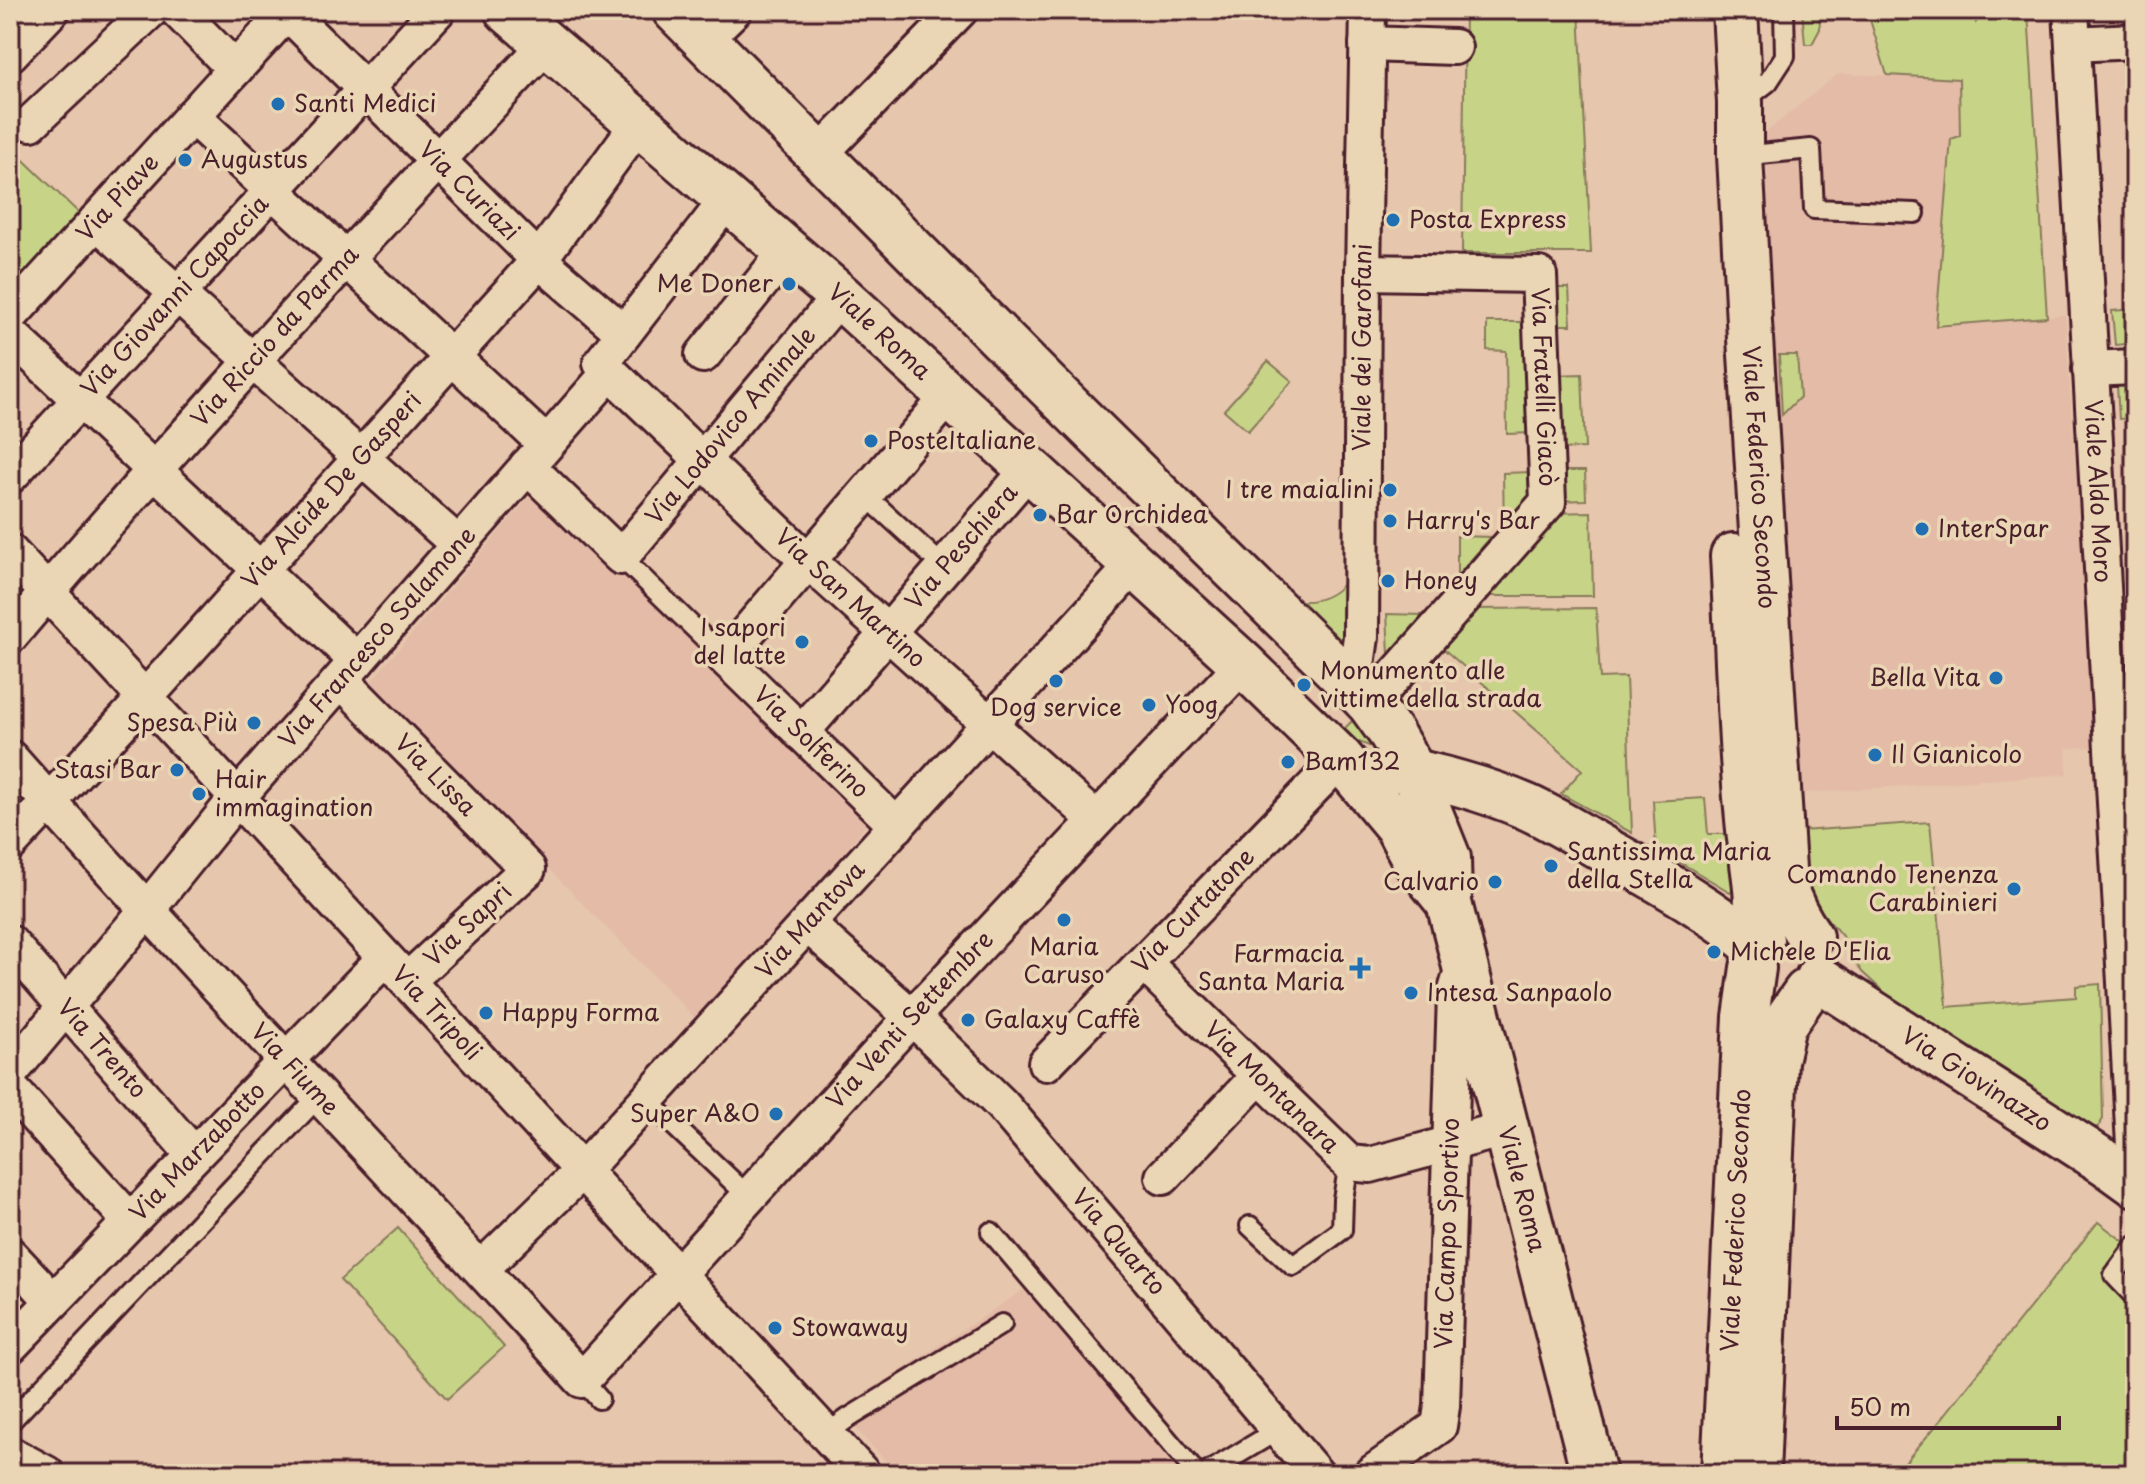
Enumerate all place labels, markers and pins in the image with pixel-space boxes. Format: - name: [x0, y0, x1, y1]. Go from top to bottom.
- place label: Santi Medici: [294, 84, 437, 120]
- marker: Santi Medici: [269, 95, 287, 113]
- place label: Augustus: [201, 140, 308, 176]
- marker: Augustus: [176, 151, 194, 169]
- place label: Posta Express: [1409, 200, 1566, 236]
- marker: Posta Express: [1384, 211, 1402, 229]
- place label: Me Doner: [657, 264, 774, 300]
- marker: Me Doner: [780, 275, 798, 293]
- place label: PosteItaliane: [887, 421, 1036, 457]
- marker: PosteItaliane: [862, 432, 880, 450]
- place label: I tre maialini: [1225, 470, 1374, 506]
- marker: I tre maialini: [1381, 481, 1399, 499]
- place label: Bar Orchidea: [1056, 495, 1208, 531]
- place label: Harry's Bar: [1406, 501, 1540, 537]
- marker: Bar Orchidea: [1031, 506, 1049, 524]
- place label: InterSpar: [1938, 509, 2049, 545]
- marker: Harry's Bar: [1381, 512, 1399, 530]
- marker: InterSpar: [1913, 520, 1931, 538]
- place label: Honey: [1404, 561, 1478, 597]
- marker: Honey: [1379, 572, 1397, 590]
- place label: I sapori del latte: [693, 608, 786, 672]
- marker: I sapori del latte: [793, 633, 811, 651]
- place label: Monumento alle vittime della strada: [1320, 651, 1541, 715]
- place label: Bella Vita: [1869, 658, 1980, 694]
- marker: Bella Vita: [1987, 669, 2005, 687]
- marker: Dog service: [1047, 672, 1065, 690]
- marker: Monumento alle vittime della strada: [1295, 676, 1313, 694]
- place label: Yoog: [1165, 685, 1219, 721]
- place label: Dog service: [990, 688, 1122, 724]
- marker: Yoog: [1140, 696, 1158, 714]
- place label: Spesa Più: [126, 703, 238, 739]
- marker: Spesa Più: [245, 714, 263, 732]
- place label: Il Gianicolo: [1891, 735, 2022, 771]
- place label: Bam132: [1304, 742, 1401, 778]
- marker: Il Gianicolo: [1866, 746, 1884, 764]
- place label: Stasi Bar: [54, 750, 161, 786]
- marker: Bam132: [1279, 753, 1297, 771]
- place label: Hair immagination: [215, 760, 373, 824]
- marker: Stasi Bar: [168, 761, 186, 779]
- marker: Hair immagination: [190, 785, 208, 803]
- place label: Santissima Maria della Stella: [1567, 832, 1771, 896]
- place label: Comando Tenenza Carabinieri: [1787, 855, 1998, 919]
- marker: Santissima Maria della Stella: [1542, 857, 1560, 875]
- place label: Calvario: [1383, 862, 1479, 898]
- marker: Calvario: [1486, 873, 1504, 891]
- marker: Comando Tenenza Carabinieri: [2005, 880, 2023, 898]
- marker: Maria Caruso: [1055, 911, 1073, 929]
- place label: Maria Caruso: [1023, 927, 1105, 991]
- place label: Michele D'Elia: [1730, 932, 1891, 968]
- place label: Farmacia Santa Maria: [1198, 934, 1344, 998]
- marker: Michele D'Elia: [1705, 943, 1723, 961]
- marker: Farmacia Santa Maria: [1351, 959, 1369, 977]
- place label: Intesa Sanpaolo: [1427, 973, 1612, 1009]
- marker: Intesa Sanpaolo: [1402, 984, 1420, 1002]
- place label: Happy Forma: [502, 993, 659, 1029]
- place label: Galaxy Caffè: [984, 1000, 1141, 1036]
- marker: Happy Forma: [477, 1004, 495, 1022]
- marker: Galaxy Caffè: [959, 1011, 977, 1029]
- place label: Super A&O: [630, 1094, 760, 1130]
- marker: Super A&O: [767, 1105, 785, 1123]
- place label: Stowaway: [791, 1308, 908, 1344]
- marker: Stowaway: [766, 1319, 784, 1337]

